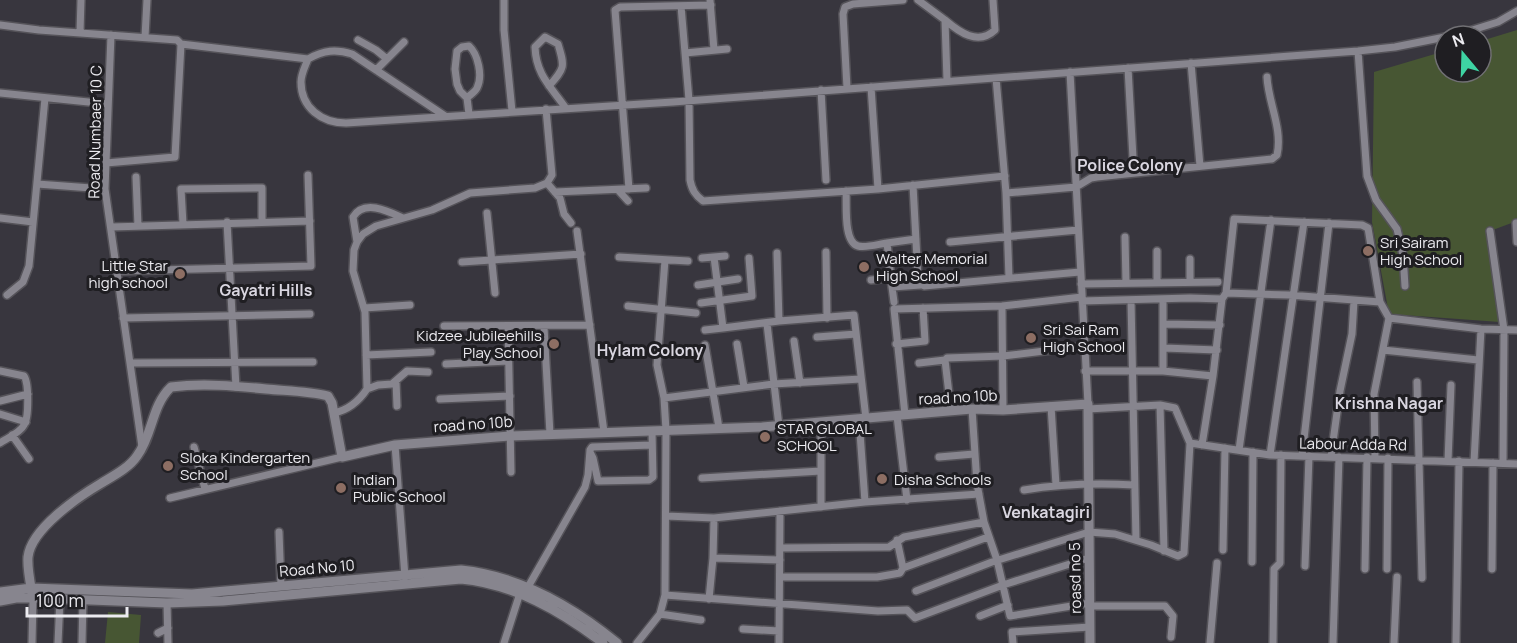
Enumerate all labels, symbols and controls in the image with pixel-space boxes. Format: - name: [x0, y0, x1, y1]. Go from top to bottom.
- north arrow: [1433, 24, 1493, 84]
- text: N: [1449, 28, 1467, 52]
- street label: Road Numbaer 10 C: [83, 65, 107, 199]
- district label: Police Colony: [1077, 154, 1183, 176]
- place label: Sri Sairam High School: [1380, 232, 1462, 270]
- marker: Sri Sairam High School: [1361, 244, 1375, 258]
- place label: Walter Memorial High School: [876, 248, 988, 286]
- place label: Little Star high school: [88, 255, 169, 293]
- marker: Walter Memorial High School: [857, 260, 871, 274]
- marker: Little Star high school: [173, 267, 187, 281]
- district label: Gayatri Hills: [220, 279, 313, 301]
- place label: Sri Sai Ram High School: [1043, 319, 1125, 357]
- place label: Kidzee Jubileehills Play School: [416, 325, 542, 363]
- marker: Sri Sai Ram High School: [1024, 331, 1038, 345]
- marker: Kidzee Jubileehills Play School: [547, 337, 561, 351]
- district label: Hylam Colony: [597, 339, 703, 361]
- street label: road no 10b: [918, 384, 998, 410]
- district label: Krishna Nagar: [1335, 392, 1443, 414]
- street label: road no 10b: [433, 411, 513, 437]
- place label: STAR GLOBAL SCHOOL: [777, 418, 872, 456]
- marker: STAR GLOBAL SCHOOL: [758, 430, 772, 444]
- street label: Labour Adda Rd: [1299, 433, 1407, 455]
- place label: Sloka Kindergarten School: [180, 447, 310, 485]
- marker: Sloka Kindergarten School: [161, 459, 175, 473]
- place label: Indian Public School: [353, 469, 446, 507]
- place label: Disha Schools: [894, 469, 991, 490]
- marker: Disha Schools: [875, 472, 889, 486]
- marker: Indian Public School: [334, 481, 348, 495]
- district label: Venkatagiri: [1002, 501, 1090, 523]
- street label: roasd no 5: [1064, 542, 1086, 614]
- street label: Road No 10: [278, 554, 356, 582]
- scale bar: [27, 580, 128, 618]
- text: 100 m: [36, 588, 84, 612]

